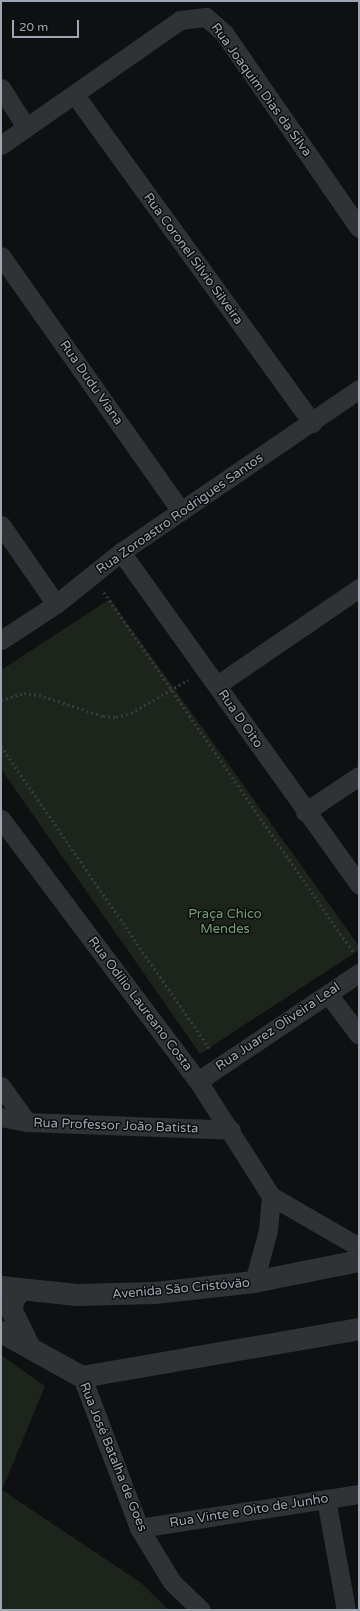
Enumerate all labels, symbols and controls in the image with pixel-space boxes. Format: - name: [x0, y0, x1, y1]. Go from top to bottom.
- scale bar: [14, 12, 81, 38]
- text: 20 m: [19, 20, 48, 34]
- street label: Rua Joaquim Dias da Silva: [207, 20, 315, 160]
- street label: Rua Coronel Silvio Silveira: [140, 190, 246, 328]
- street label: Rua Dudu Viana: [56, 338, 126, 428]
- street label: Rua Zoroastro Rodrigues Santos: [94, 450, 266, 578]
- street label: Rua D Oito: [214, 687, 266, 751]
- park label: Praça Chico Mendes: [188, 907, 262, 938]
- street label: Rua Odílio Laureano Costa: [84, 934, 196, 1074]
- street label: Rua Juarez Oliveira Leal: [213, 980, 343, 1074]
- street label: Rua Professor João Batista: [33, 1115, 199, 1137]
- street label: Avenida São Cristóvão: [112, 1275, 250, 1303]
- street label: Rua José Batalha de Goes: [76, 1380, 150, 1534]
- street label: Rua Vinte e Oito de Junho: [168, 1491, 330, 1531]

